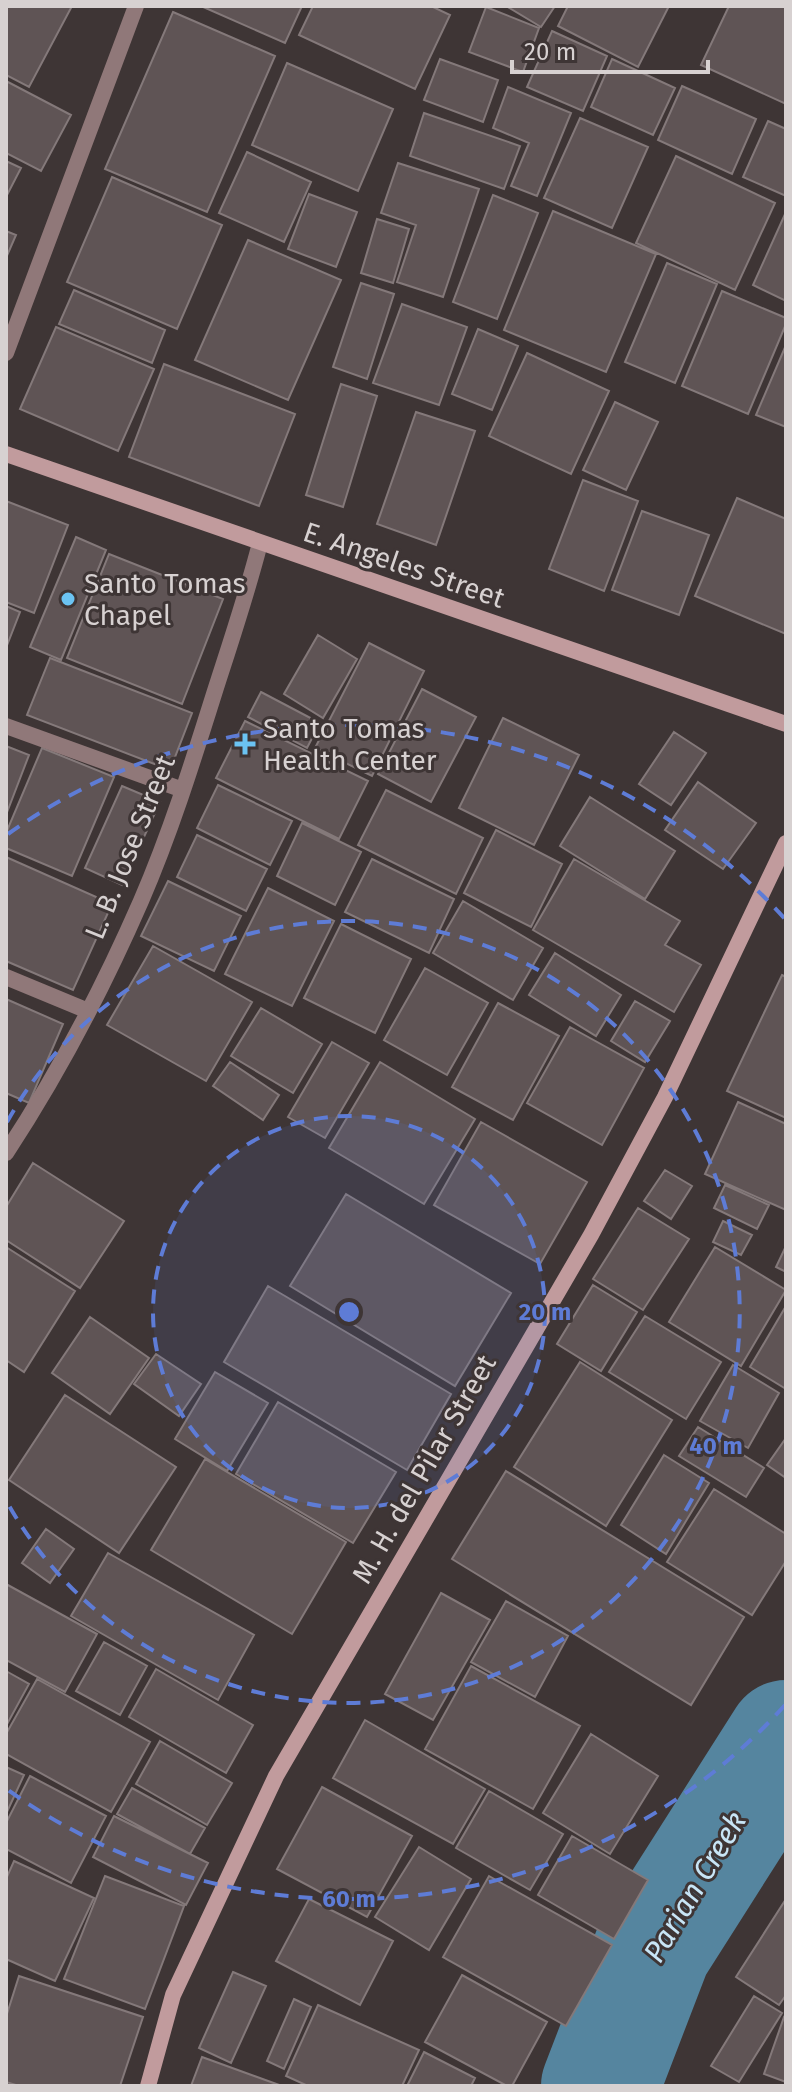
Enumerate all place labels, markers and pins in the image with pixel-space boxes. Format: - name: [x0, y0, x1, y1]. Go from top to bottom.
- place label: Santo Tomas Chapel: [84, 567, 246, 632]
- marker: Santo Tomas Chapel: [59, 590, 77, 608]
- place label: Santo Tomas Health Center: [263, 712, 437, 777]
- marker: Santo Tomas Health Center: [234, 733, 256, 755]
- centre of rings: [335, 1298, 363, 1326]

